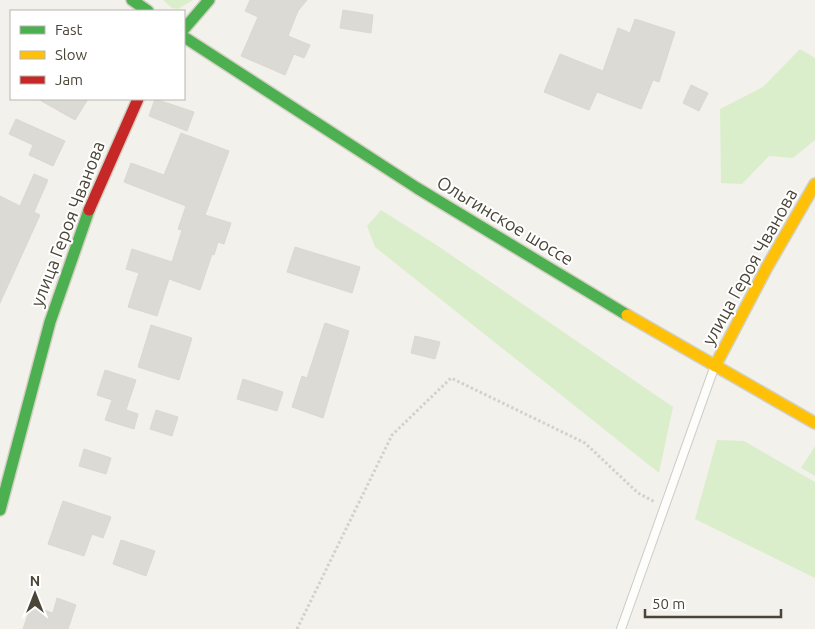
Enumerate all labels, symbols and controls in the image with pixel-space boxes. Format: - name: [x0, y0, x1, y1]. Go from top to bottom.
- legend: [10, 10, 185, 100]
- text: Fast: [55, 21, 83, 38]
- text: Slow: [55, 46, 88, 63]
- text: Jam: [55, 71, 83, 88]
- street label: улица Героя Чванова: [26, 138, 108, 309]
- street label: Ольгинское шоссе: [434, 171, 577, 269]
- street label: улица Героя Чванова: [698, 185, 801, 348]
- north arrow: [10, 569, 60, 619]
- text: N: [30, 573, 40, 589]
- scale bar: [645, 586, 781, 618]
- text: 50 m: [652, 595, 685, 612]

